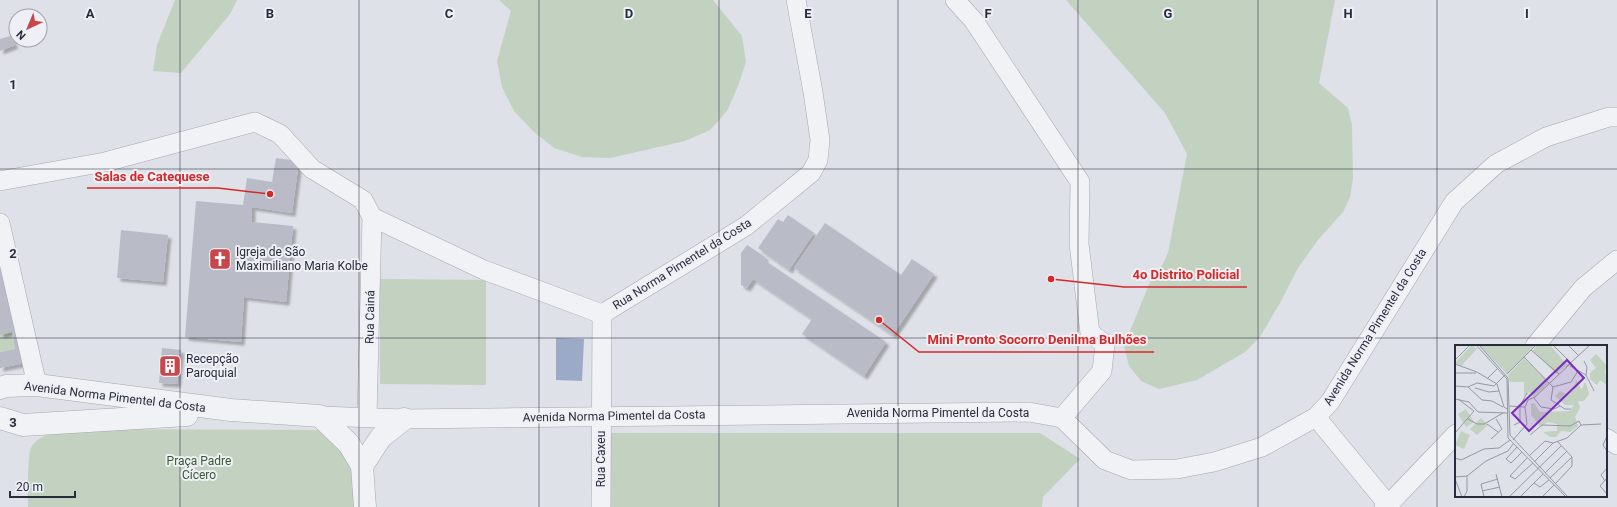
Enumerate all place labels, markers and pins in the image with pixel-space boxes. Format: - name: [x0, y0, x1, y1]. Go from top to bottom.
- callout: Salas de Catequese: [87, 163, 218, 188]
- place label: Igreja de São Maximiliano Maria Kolbe: [236, 245, 368, 273]
- church icon: Igreja de São Maximiliano Maria Kolbe: [207, 246, 233, 272]
- callout: 4o Distrito Policial: [1124, 262, 1247, 287]
- callout: Mini Pronto Socorro Denilma Bulhões: [919, 327, 1154, 352]
- place label: Recepção Paroquial: [186, 352, 239, 380]
- building icon: Recepção Paroquial: [157, 353, 183, 379]

